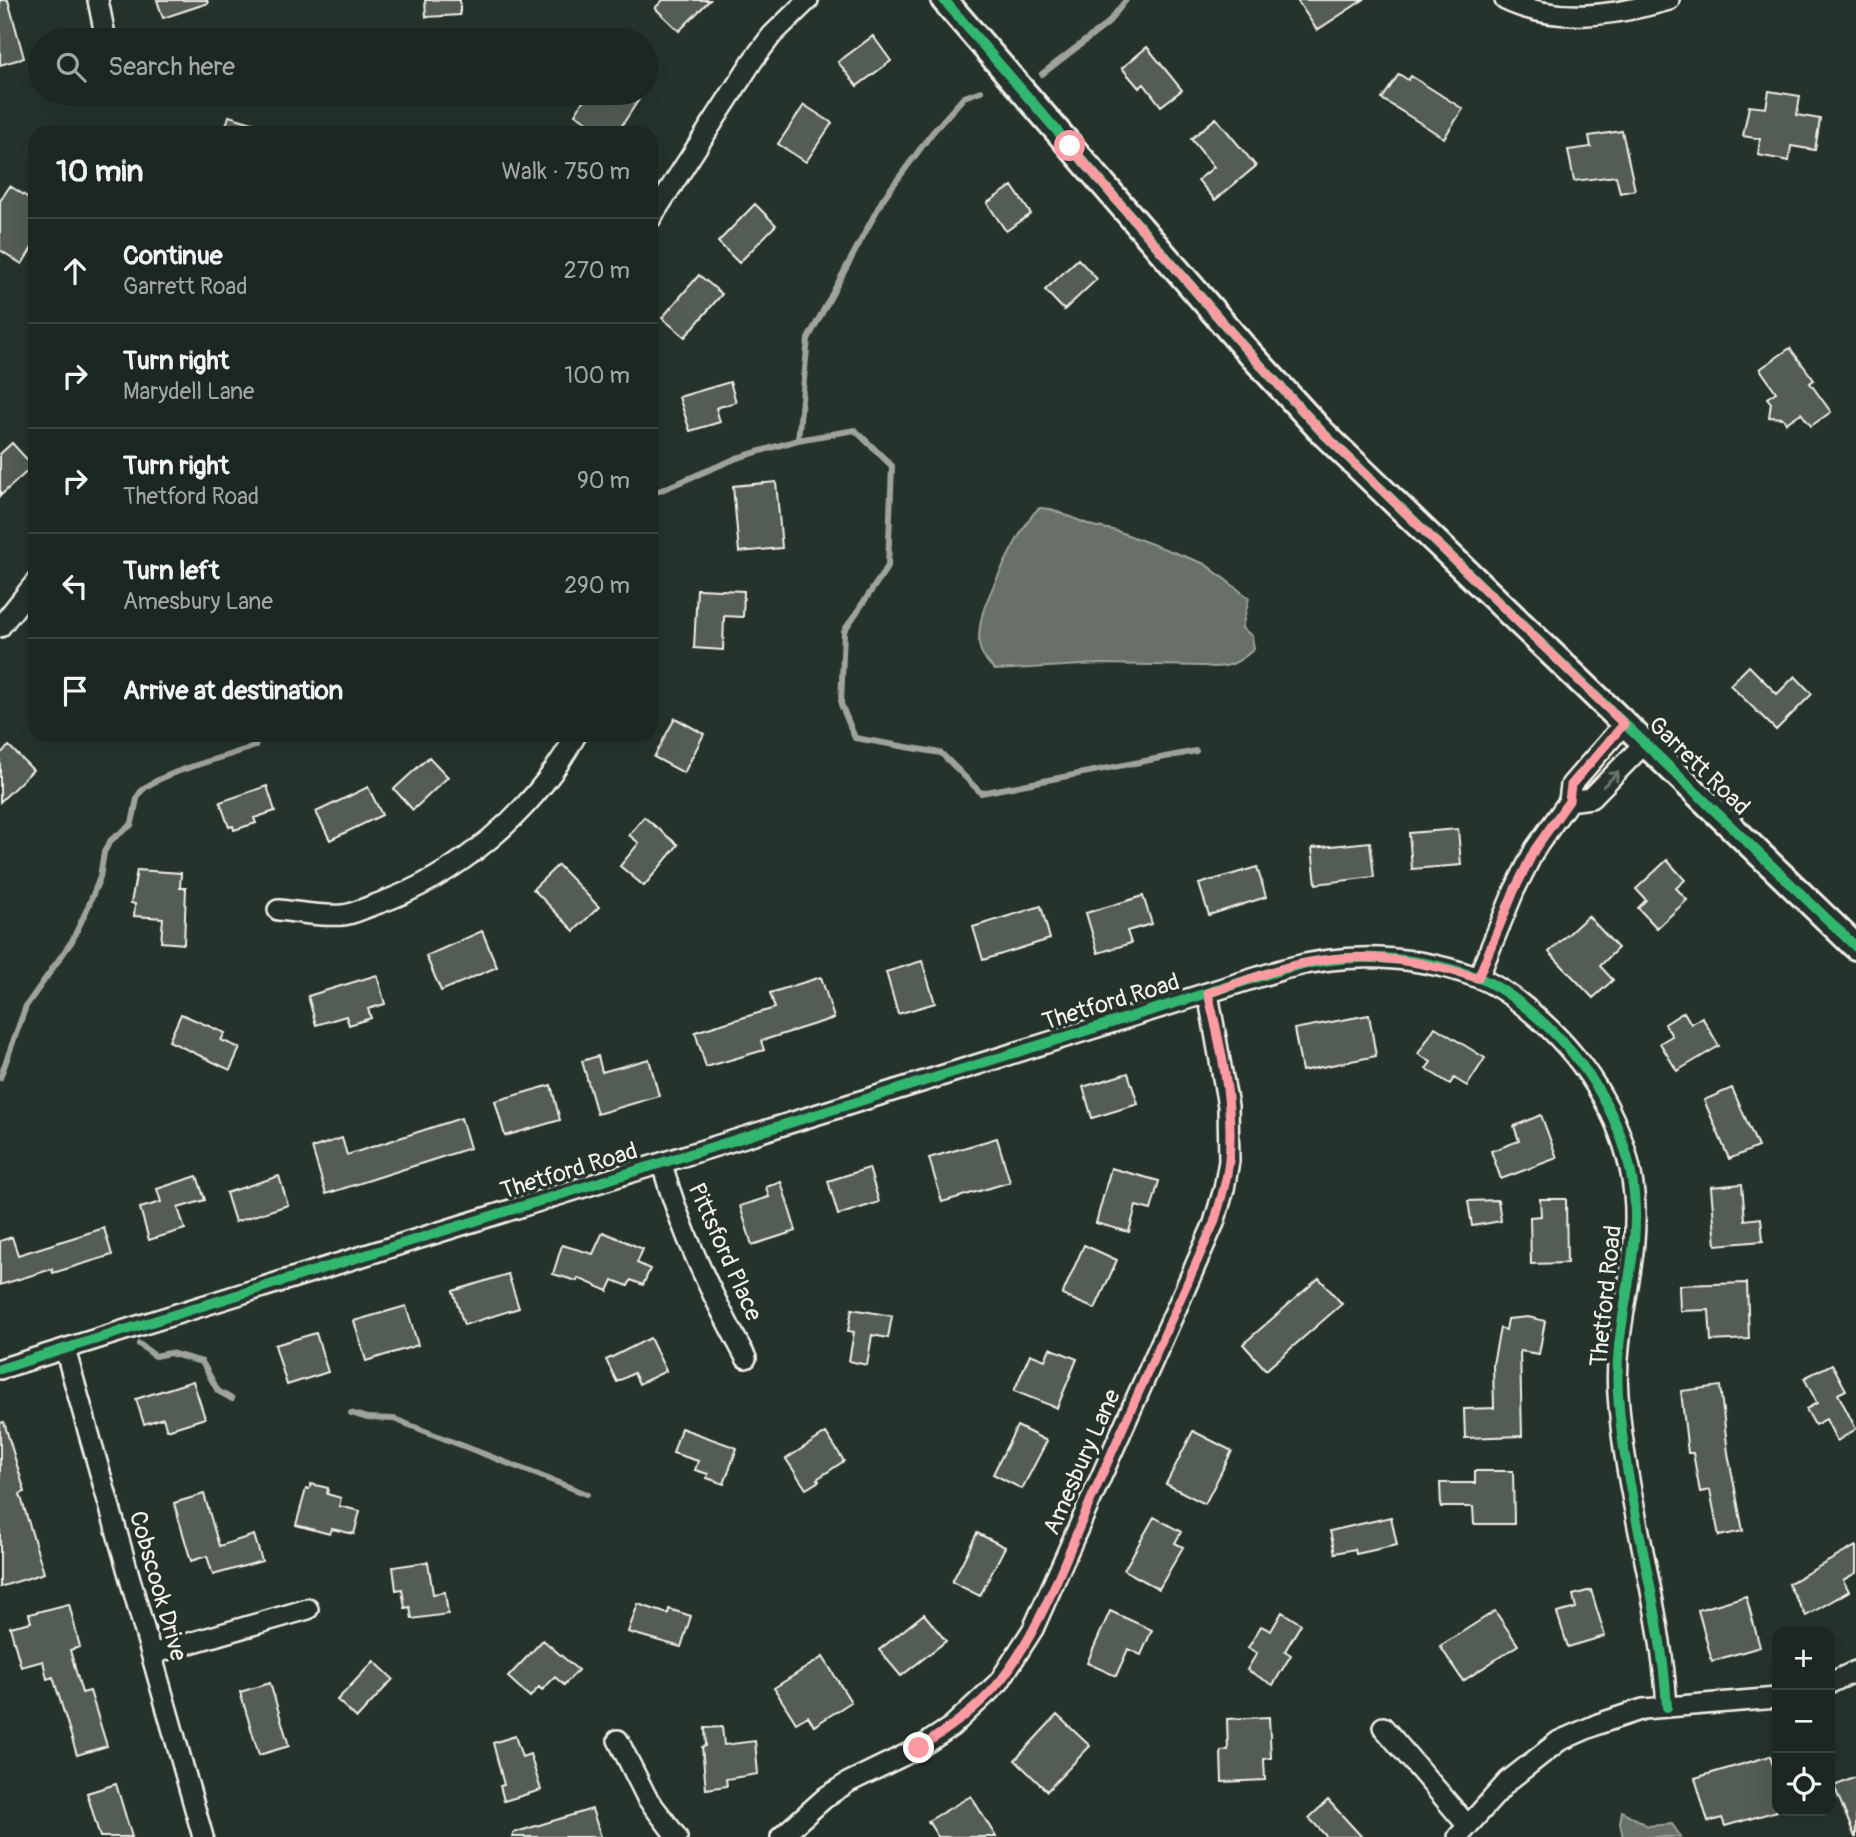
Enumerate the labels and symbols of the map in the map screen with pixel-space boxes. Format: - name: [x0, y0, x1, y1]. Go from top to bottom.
- route start: [1054, 130, 1085, 161]
- street label: Garrett Road: [1642, 710, 1756, 822]
- one-way arrow: [1602, 771, 1619, 788]
- street label: Thetford Road: [1039, 967, 1183, 1037]
- street label: Thetford Road: [497, 1136, 641, 1206]
- street label: Pittsford Place: [682, 1179, 768, 1326]
- street label: Thetford Road: [1584, 1224, 1628, 1368]
- street label: Amesbury Lane: [1037, 1385, 1127, 1539]
- street label: Cobscook Drive: [123, 1508, 193, 1664]
- route end: [903, 1732, 934, 1763]

